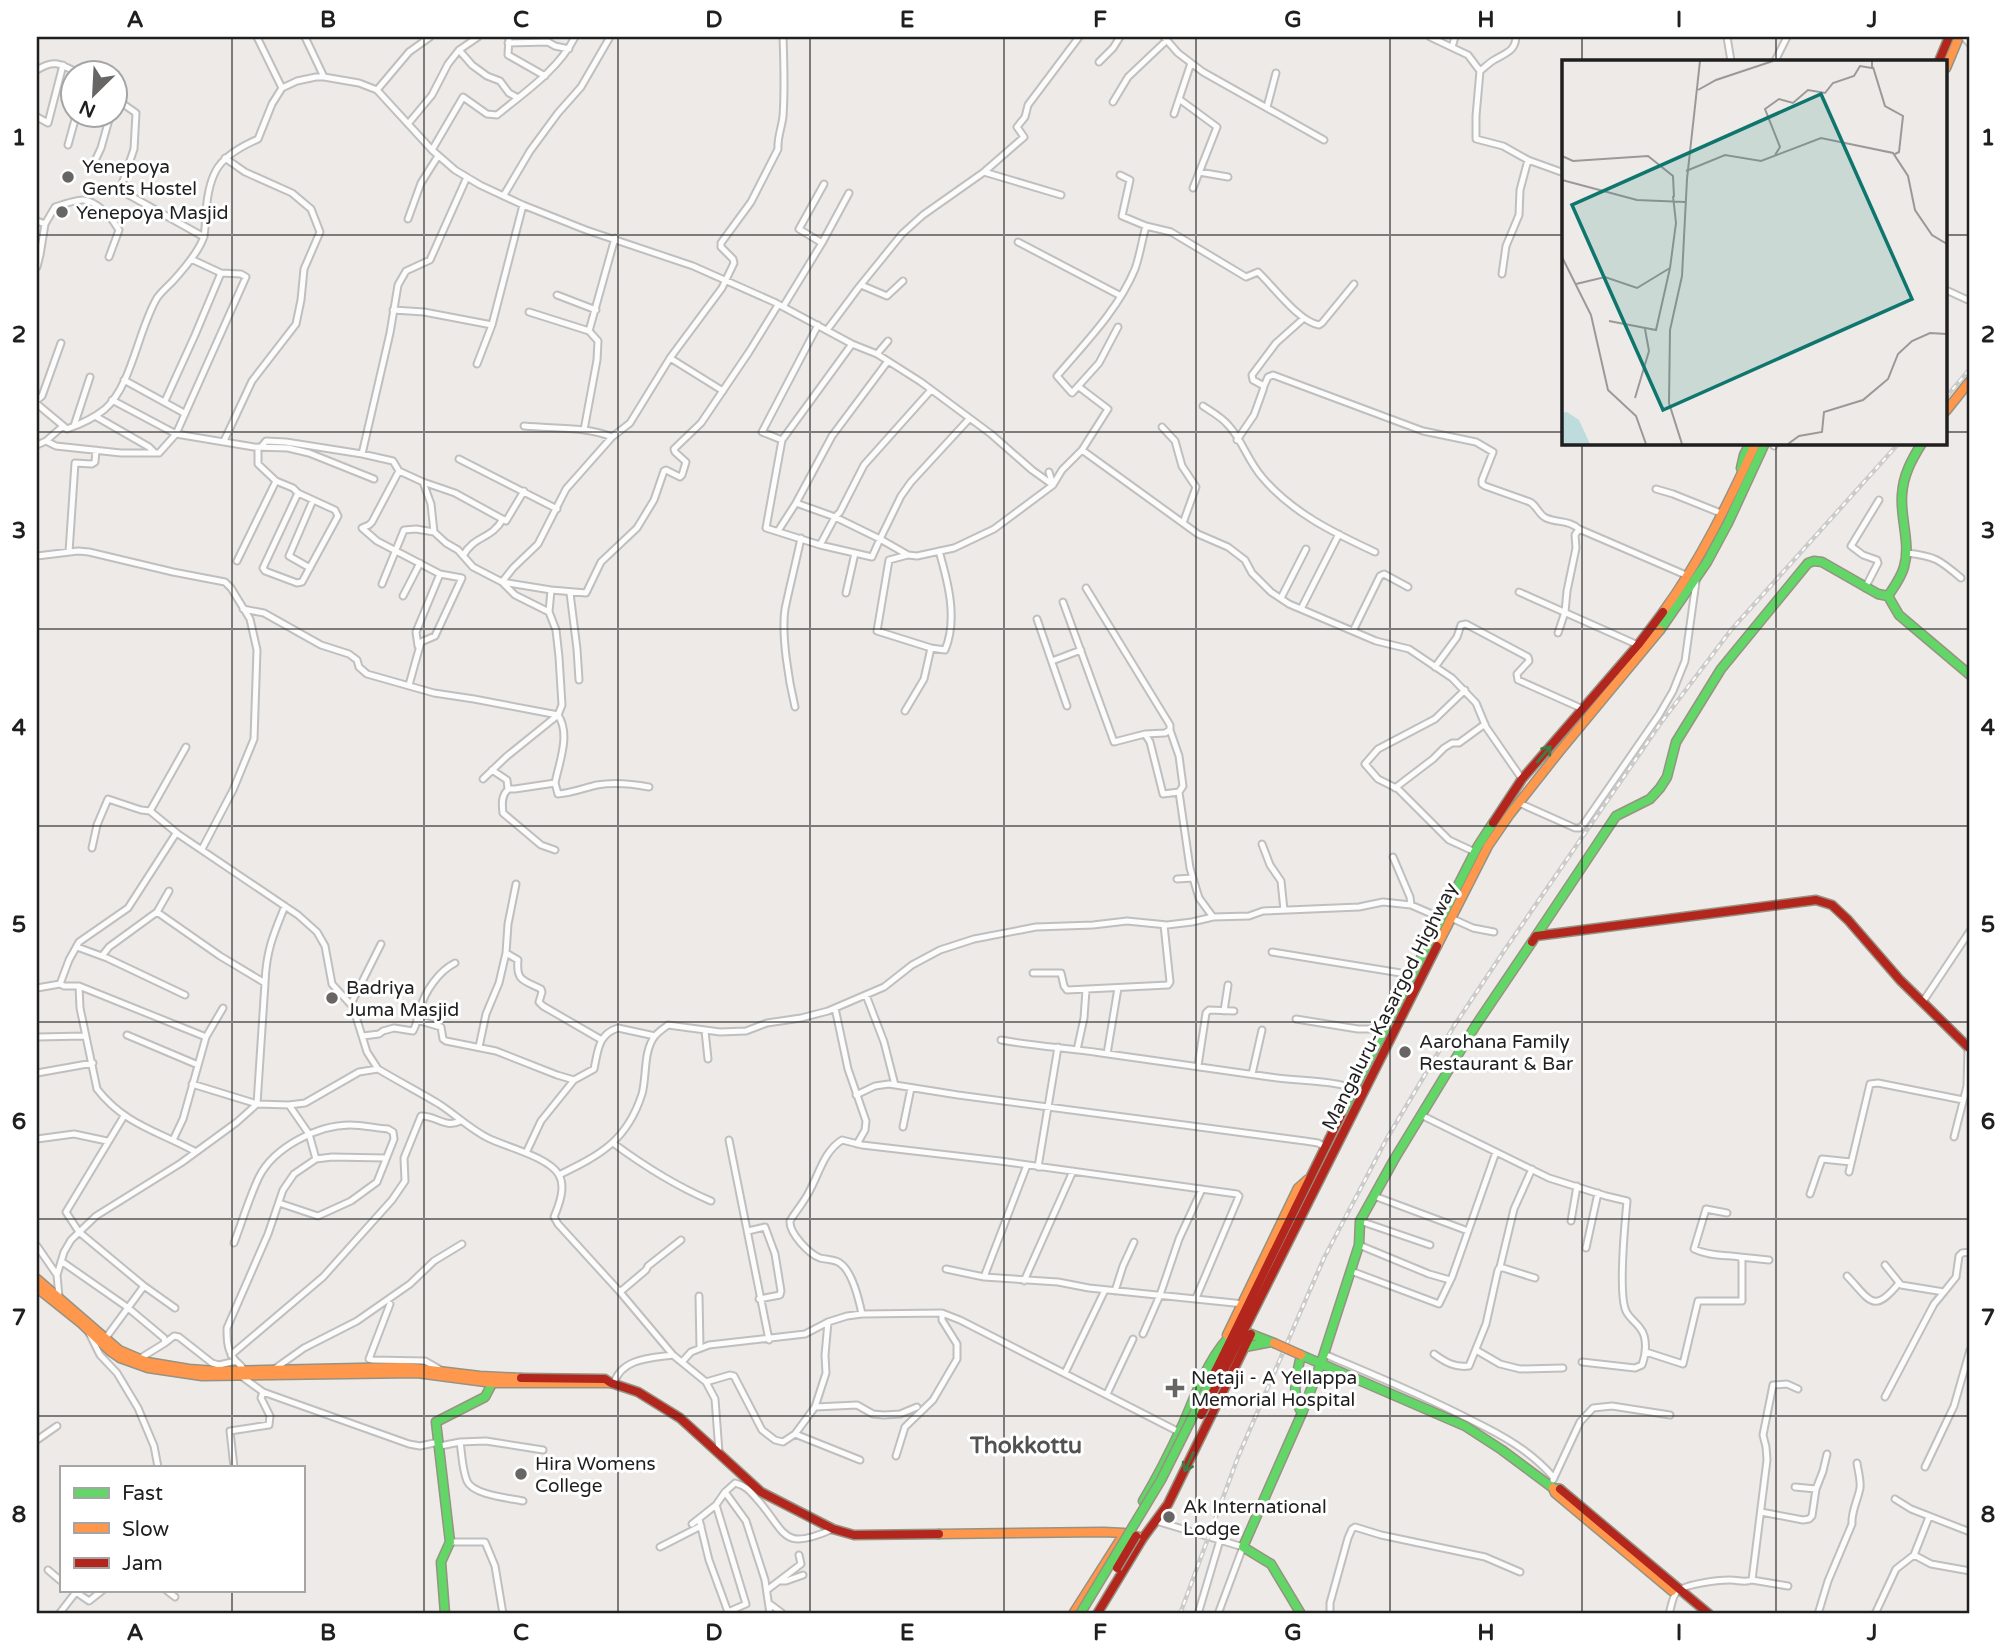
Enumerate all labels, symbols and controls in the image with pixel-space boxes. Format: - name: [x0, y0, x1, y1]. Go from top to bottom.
- text: A: [126, 6, 144, 34]
- text: B: [320, 6, 336, 34]
- text: C: [513, 6, 529, 34]
- text: D: [705, 6, 723, 34]
- text: E: [900, 6, 914, 34]
- text: F: [1093, 6, 1107, 34]
- text: G: [1284, 6, 1302, 34]
- text: H: [1477, 6, 1495, 34]
- text: I: [1676, 6, 1682, 34]
- text: J: [1866, 6, 1877, 34]
- north arrow: [60, 60, 130, 130]
- inset map: [1562, 60, 1948, 444]
- text: N: [76, 95, 99, 122]
- text: 1: [12, 124, 26, 152]
- text: 1: [1981, 124, 1995, 152]
- place label: Yenepoya Gents Hostel: [82, 156, 197, 200]
- marker: Yenepoya Gents Hostel: [60, 169, 76, 185]
- place label: Yenepoya Masjid: [76, 202, 229, 224]
- marker: Yenepoya Masjid: [54, 204, 70, 220]
- text: 2: [12, 321, 26, 349]
- text: 2: [1981, 321, 1995, 349]
- text: 3: [12, 517, 26, 545]
- text: 3: [1981, 517, 1995, 545]
- text: 4: [12, 714, 27, 742]
- text: 4: [1981, 714, 1996, 742]
- one-way arrow: [1536, 745, 1552, 763]
- street label: Mangaluru-Kasargod Highway: [1318, 879, 1462, 1134]
- text: 5: [12, 911, 26, 939]
- text: 5: [1981, 911, 1995, 939]
- place label: Badriya Juma Masjid: [346, 977, 459, 1021]
- marker: Badriya Juma Masjid: [324, 990, 340, 1006]
- place label: Aarohana Family Restaurant & Bar: [1419, 1031, 1574, 1075]
- marker: Aarohana Family Restaurant & Bar: [1397, 1044, 1413, 1060]
- text: 6: [12, 1108, 26, 1136]
- text: 6: [1981, 1108, 1995, 1136]
- text: 7: [12, 1304, 26, 1332]
- text: 7: [1981, 1304, 1995, 1332]
- place label: Netaji - A Yellappa Memorial Hospital: [1191, 1367, 1357, 1411]
- marker: Netaji - A Yellappa Memorial Hospital: [1165, 1378, 1185, 1398]
- district label: Thokkottu: [969, 1432, 1082, 1460]
- one-way arrow: [1182, 1451, 1195, 1472]
- place label: Hira Womens College: [535, 1453, 656, 1497]
- legend: [60, 1466, 304, 1592]
- marker: Hira Womens College: [513, 1466, 529, 1482]
- text: Fast: [122, 1481, 163, 1506]
- place label: Ak International Lodge: [1183, 1496, 1327, 1540]
- text: 8: [12, 1501, 26, 1529]
- text: 8: [1981, 1501, 1995, 1529]
- marker: Ak International Lodge: [1161, 1509, 1177, 1525]
- text: Slow: [122, 1517, 170, 1542]
- text: Jam: [122, 1551, 163, 1576]
- text: A: [126, 1619, 144, 1647]
- text: B: [320, 1619, 336, 1647]
- text: C: [513, 1619, 529, 1647]
- text: D: [705, 1619, 723, 1647]
- text: E: [900, 1619, 914, 1647]
- text: F: [1093, 1619, 1107, 1647]
- text: G: [1284, 1619, 1302, 1647]
- text: H: [1477, 1619, 1495, 1647]
- text: I: [1676, 1619, 1682, 1647]
- text: J: [1866, 1619, 1877, 1647]

